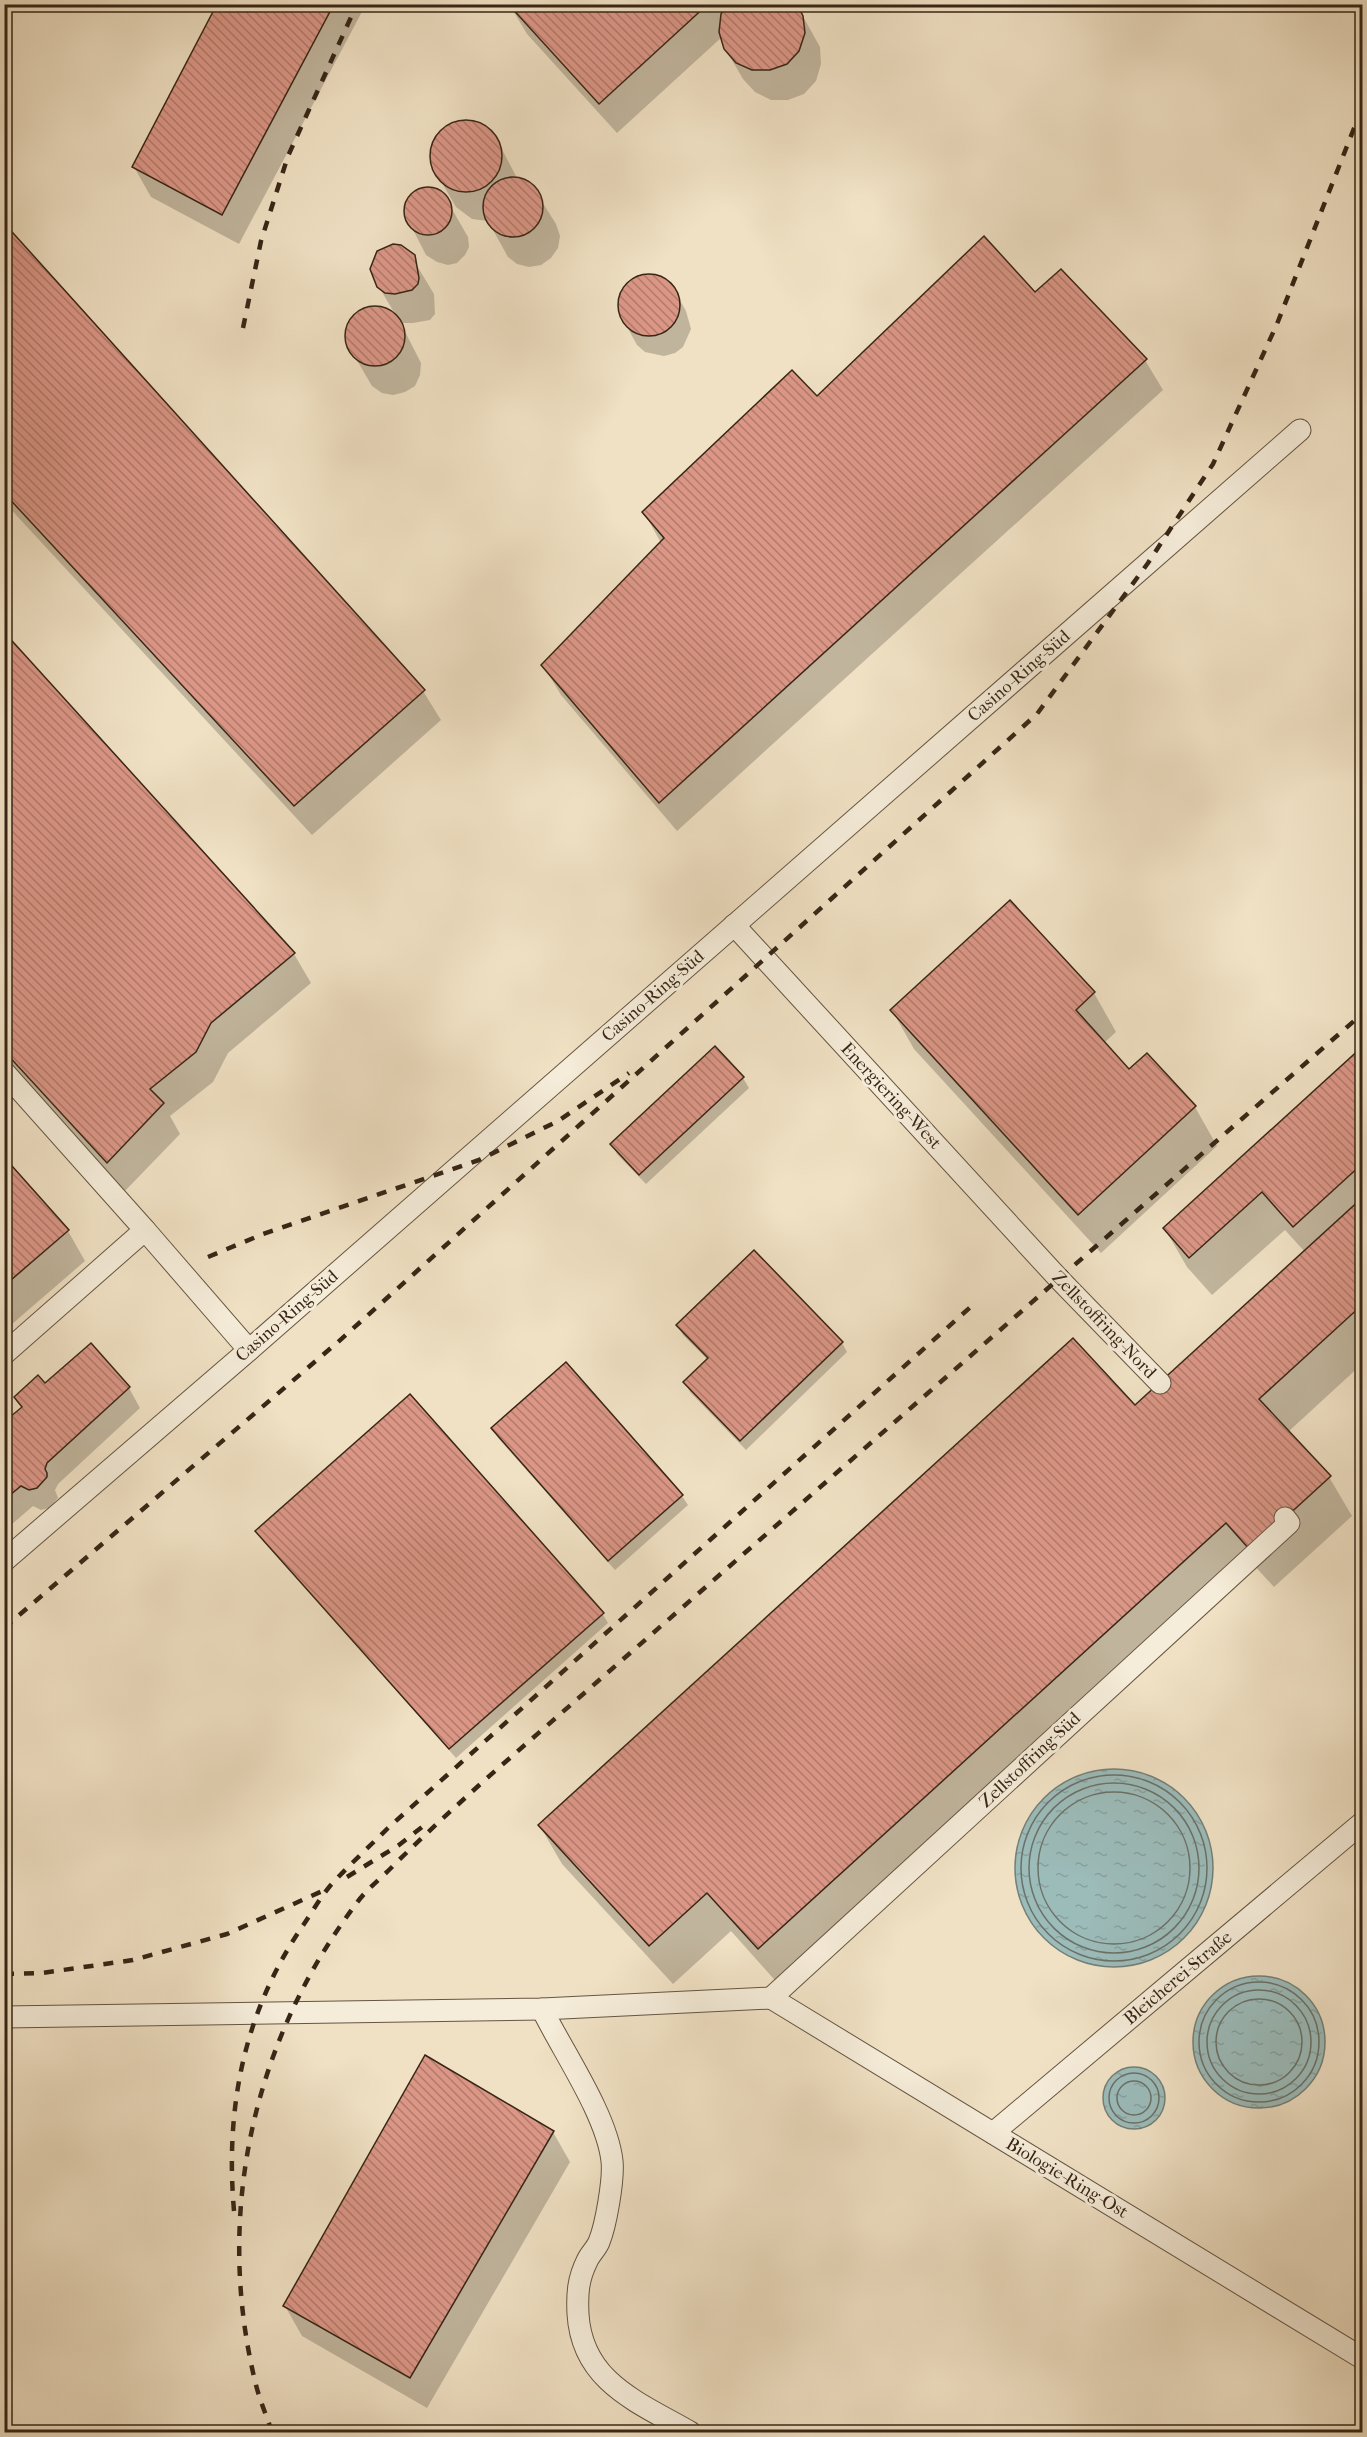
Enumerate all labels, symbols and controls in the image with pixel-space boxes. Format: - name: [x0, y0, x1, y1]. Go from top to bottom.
- street label: Casino-Ring-Süd: [964, 626, 1075, 726]
- street label: Casino-Ring-Süd: [598, 946, 709, 1046]
- street label: Energiering-West: [836, 1038, 946, 1154]
- street label: Casino-Ring-Süd: [232, 1266, 343, 1366]
- street label: Zellstoffring-Nord: [1047, 1267, 1161, 1383]
- street label: Zellstoffring-Süd: [975, 1708, 1085, 1812]
- street label: Bleicherei-Straße: [1120, 1927, 1236, 2029]
- street label: Biologie-Ring-Ost: [1002, 2133, 1132, 2223]

